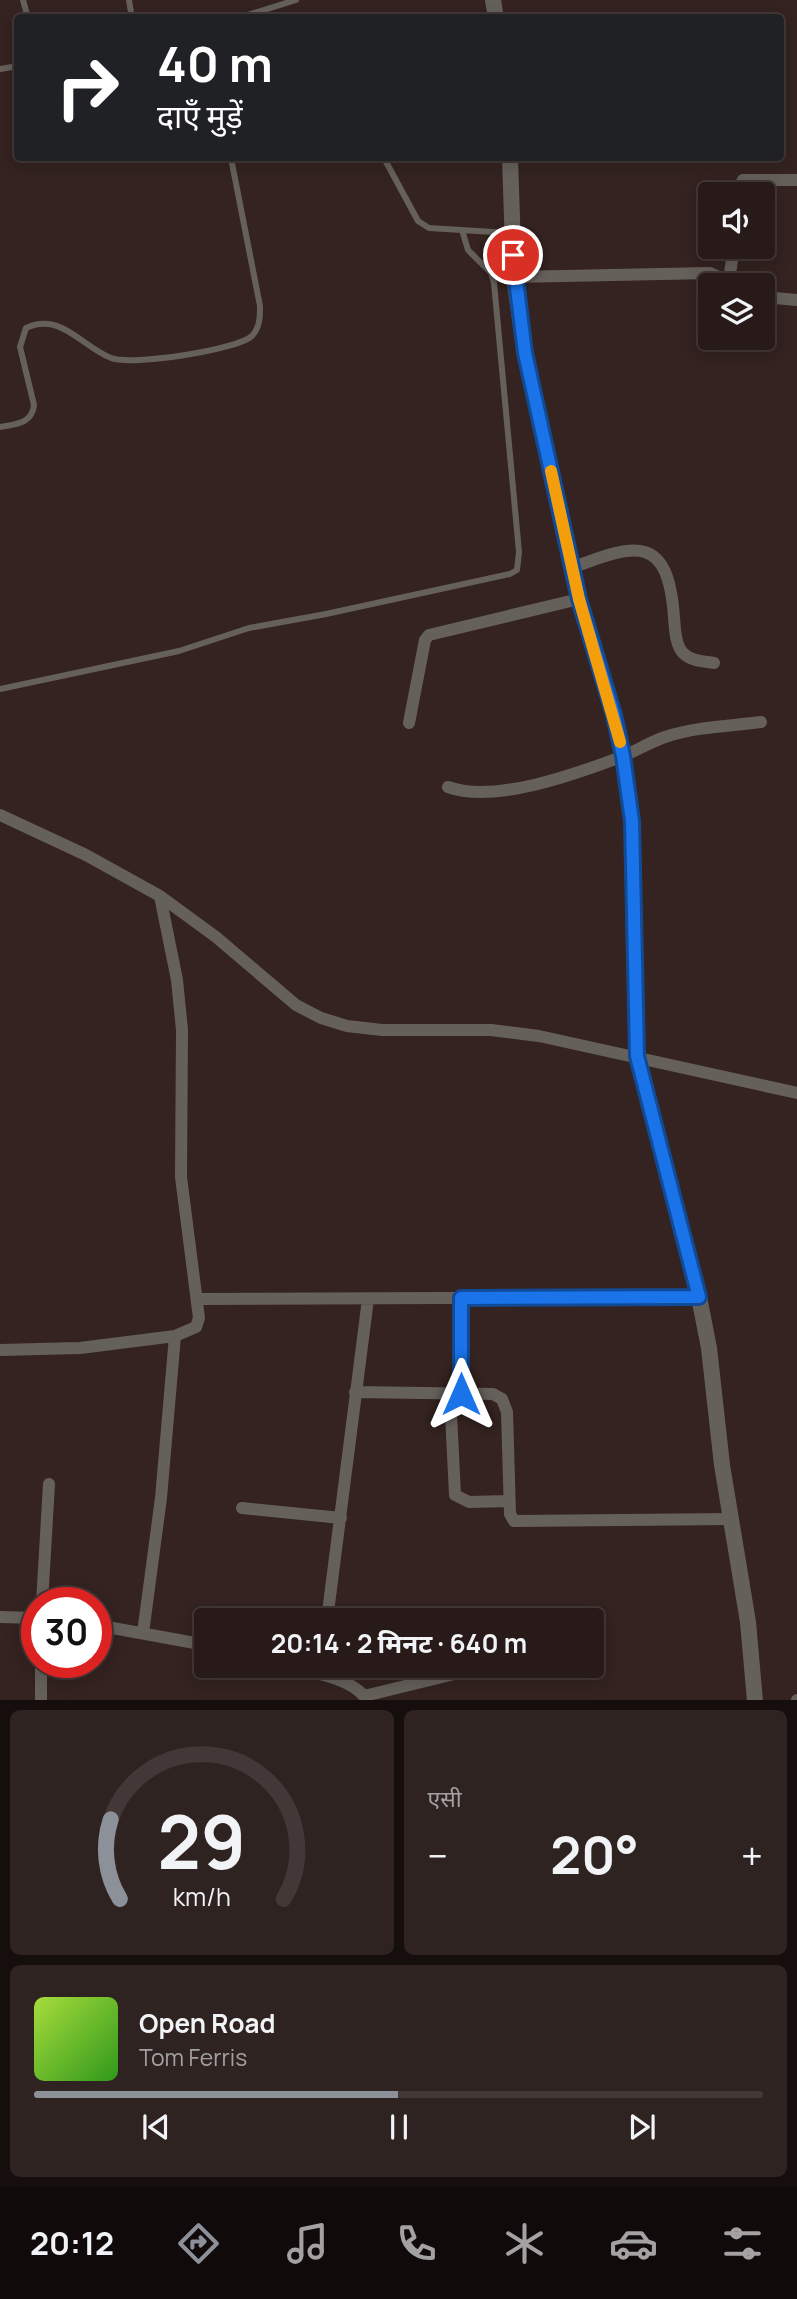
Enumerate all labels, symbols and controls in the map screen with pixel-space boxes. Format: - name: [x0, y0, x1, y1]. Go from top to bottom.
- text: 40 m: [157, 30, 273, 97]
- icon: right: [42, 42, 133, 133]
- text: दाएँ मुड़ें: [157, 94, 243, 138]
- map controls: [698, 182, 775, 350]
- button: sound: [698, 182, 775, 259]
- pin: [483, 225, 543, 285]
- icon: arrive: [494, 236, 532, 274]
- button: layers: [698, 273, 775, 350]
- position arrow: [424, 1357, 498, 1431]
- speed limit sign: 30: [21, 1587, 112, 1678]
- text: 20:14 · 2 मिनट · 640 m: [271, 1625, 527, 1661]
- text: एसी: [428, 1782, 462, 1814]
- text: 29: [157, 1791, 246, 1891]
- text: 20°: [550, 1819, 639, 1890]
- text: −: [428, 1829, 448, 1881]
- text: +: [741, 1829, 763, 1881]
- text: km/h: [173, 1878, 231, 1913]
- text: Open Road: [139, 2005, 275, 2041]
- text: Tom Ferris: [139, 2041, 247, 2073]
- icon: previous: [137, 2108, 175, 2146]
- icon: pause: [380, 2108, 418, 2146]
- icon: next: [623, 2108, 661, 2146]
- icon: directions: [174, 2219, 223, 2268]
- icon: music: [283, 2219, 332, 2268]
- icon: phone: [392, 2219, 441, 2268]
- icon: climate: [500, 2219, 549, 2268]
- icon: car: [609, 2219, 658, 2268]
- icon: filters: [718, 2219, 767, 2268]
- text: 20:12: [30, 2221, 114, 2265]

